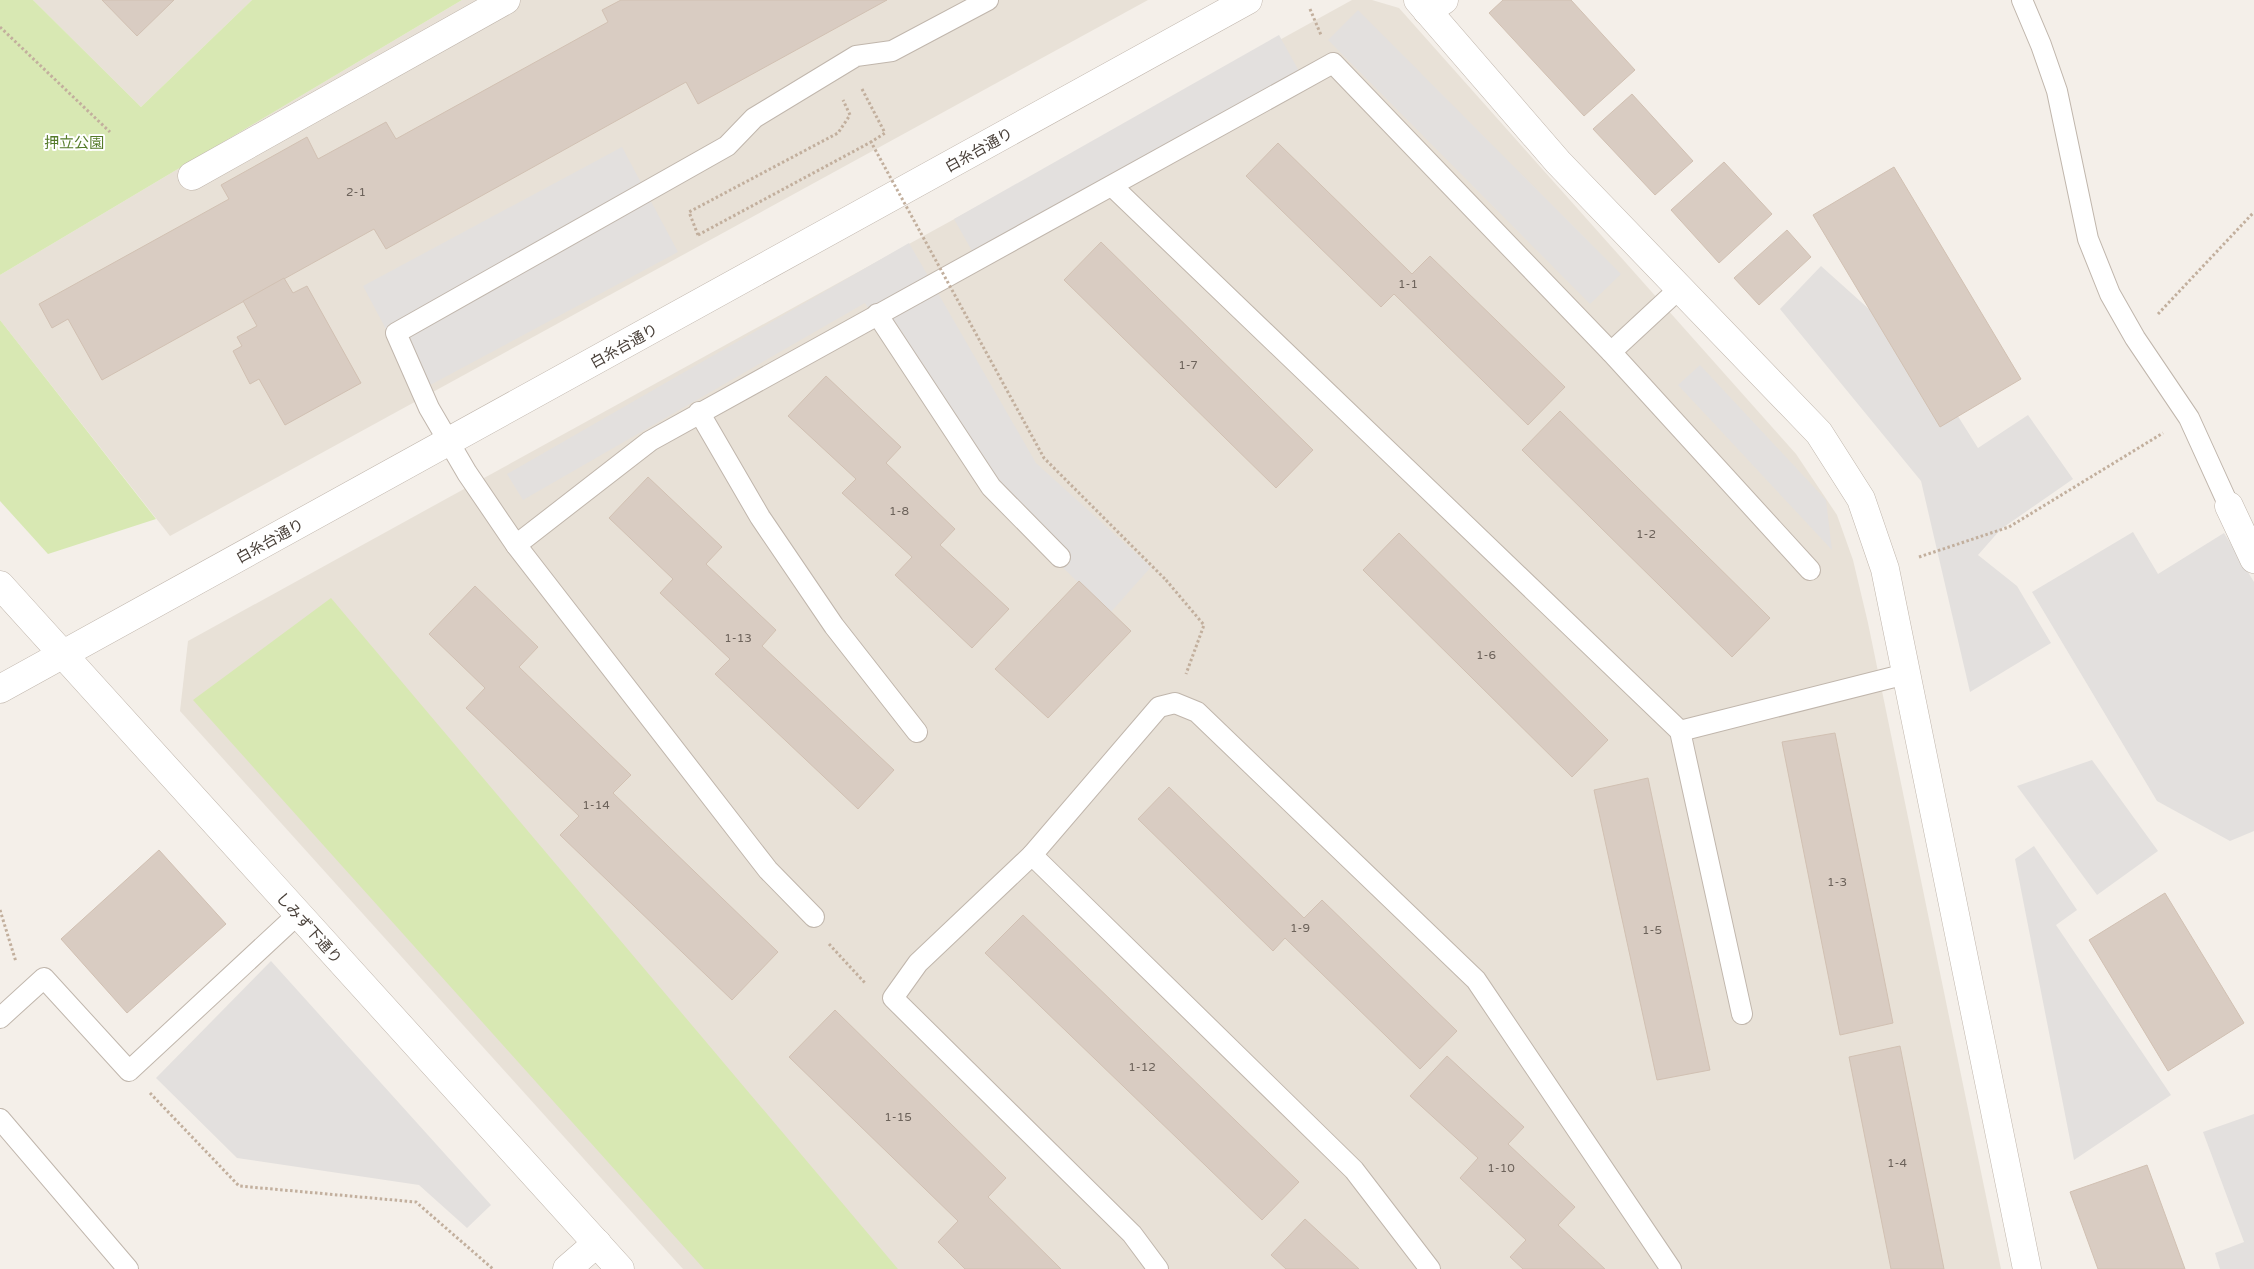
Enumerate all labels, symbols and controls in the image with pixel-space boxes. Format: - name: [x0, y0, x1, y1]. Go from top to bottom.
- street label: 白糸台通り: [942, 124, 1016, 176]
- park label: 押立公園: [44, 134, 104, 152]
- house number: 2-1: [346, 185, 366, 199]
- house number: 1-1: [1398, 277, 1418, 291]
- street label: 白糸台通り: [587, 320, 661, 372]
- house number: 1-7: [1178, 358, 1198, 372]
- house number: 1-8: [889, 504, 909, 518]
- street label: 白糸台通り: [233, 515, 307, 567]
- house number: 1-2: [1636, 527, 1656, 541]
- house number: 1-13: [724, 631, 752, 645]
- house number: 1-6: [1476, 648, 1496, 662]
- house number: 1-14: [582, 798, 610, 812]
- house number: 1-3: [1827, 875, 1847, 889]
- street label: しみず下通り: [272, 889, 346, 967]
- house number: 1-9: [1290, 921, 1310, 935]
- house number: 1-5: [1642, 923, 1662, 937]
- house number: 1-12: [1128, 1060, 1156, 1074]
- house number: 1-15: [884, 1110, 912, 1124]
- house number: 1-4: [1887, 1156, 1908, 1170]
- house number: 1-10: [1487, 1161, 1515, 1175]

